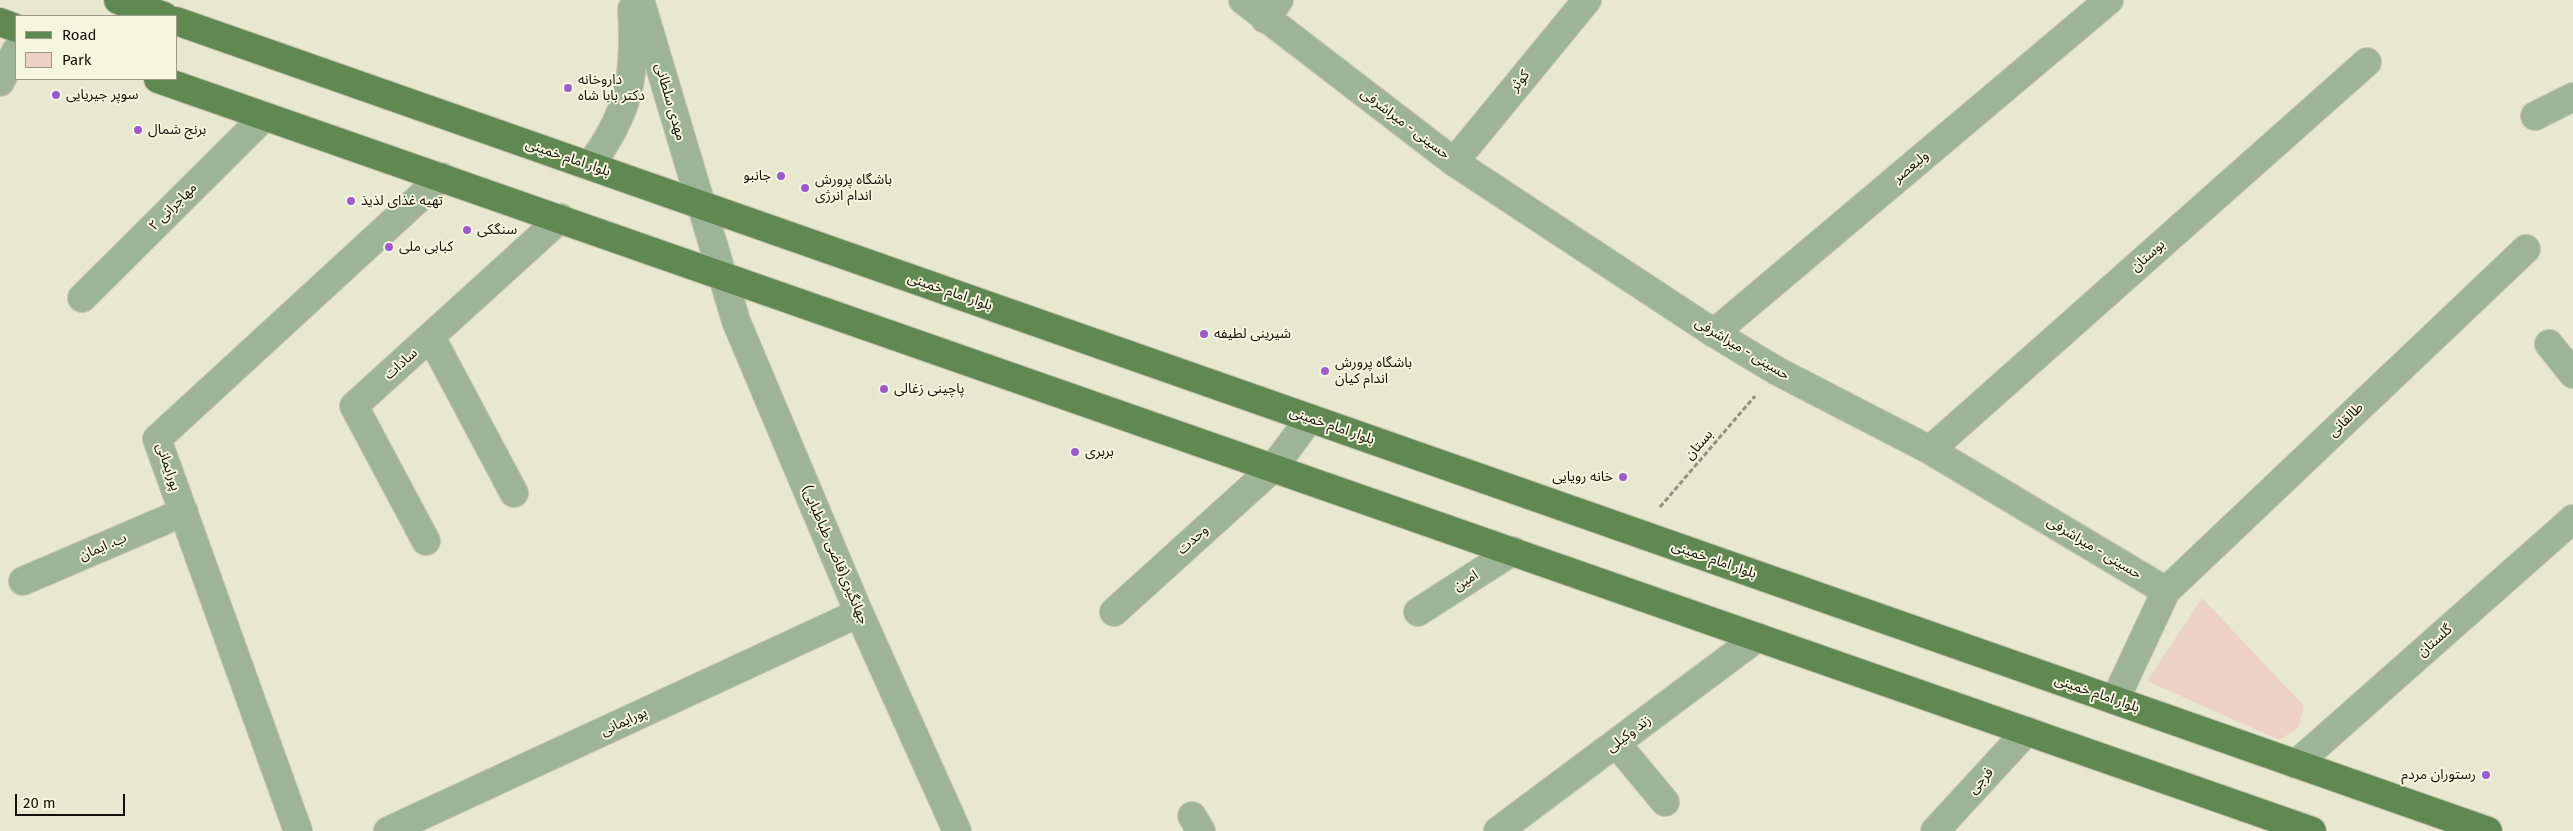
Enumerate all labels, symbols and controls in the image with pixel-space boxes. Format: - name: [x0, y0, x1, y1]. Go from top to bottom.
- legend: [15, 15, 178, 80]
- text: Road: [62, 26, 97, 44]
- text: Park: [62, 51, 92, 69]
- street label: مهدی سلطانی: [651, 61, 689, 143]
- street label: کوثر: [1507, 67, 1533, 95]
- place label: داروخانه دکتر بابا شاه: [578, 72, 645, 104]
- marker: داروخانه دکتر بابا شاه: [562, 82, 574, 94]
- street label: حسینی - میراشرفی: [1357, 85, 1453, 163]
- place label: سوپر جیریایی: [66, 87, 138, 103]
- marker: سوپر جیریایی: [50, 89, 62, 101]
- place label: برنج شمال: [148, 122, 206, 138]
- marker: برنج شمال: [132, 124, 144, 136]
- street label: بلوار امام خمینی: [523, 136, 613, 180]
- street label: ولیعصر: [1890, 147, 1932, 187]
- place label: جانبو: [744, 168, 771, 184]
- marker: جانبو: [775, 170, 787, 182]
- place label: باشگاه پرورش اندام انرژی: [815, 172, 892, 204]
- street label: مهاجرانی ۲: [145, 179, 201, 235]
- marker: باشگاه پرورش اندام انرژی: [799, 182, 811, 194]
- place label: تهیه غذای لذیذ: [361, 193, 443, 209]
- marker: تهیه غذای لذیذ: [345, 195, 357, 207]
- place label: سنگکی: [477, 222, 517, 238]
- marker: سنگکی: [461, 224, 473, 236]
- street label: بوستان: [2127, 236, 2169, 276]
- place label: کبابی ملی: [399, 239, 453, 255]
- marker: کبابی ملی: [383, 241, 395, 253]
- street label: بلوار امام خمینی: [905, 270, 995, 314]
- street label: حسینی - میراشرفی: [1692, 314, 1792, 384]
- place label: شیرینی لطیفه: [1214, 326, 1291, 342]
- marker: شیرینی لطیفه: [1198, 328, 1210, 340]
- street label: سادات: [381, 345, 421, 383]
- place label: باشگاه پرورش اندام کیان: [1335, 355, 1412, 388]
- marker: باشگاه پرورش اندام کیان: [1319, 365, 1331, 377]
- place label: پاچینی زغالی: [894, 381, 964, 397]
- marker: پاچینی زغالی: [878, 383, 890, 395]
- street label: طالقانی: [2325, 399, 2367, 441]
- street label: بلوار امام خمینی: [1287, 404, 1377, 448]
- street label: بستان: [1681, 426, 1717, 464]
- street label: پورایمانی: [152, 441, 184, 493]
- place label: بربری: [1085, 444, 1114, 460]
- marker: بربری: [1069, 446, 1081, 458]
- place label: خانه رویایی: [1552, 469, 1613, 485]
- marker: خانه رویایی: [1617, 471, 1629, 483]
- street label: جهانگیری(قاضی طباطبایی): [798, 483, 872, 627]
- street label: حسینی - میراشرفی: [2044, 513, 2144, 583]
- street label: وحدت: [1174, 522, 1212, 558]
- street label: ب. ایمان: [77, 529, 129, 565]
- street label: بلوار امام خمینی: [1669, 538, 1759, 582]
- street label: امین: [1450, 567, 1482, 595]
- street label: گلستان: [2414, 621, 2456, 661]
- street label: بلوار امام خمینی: [2052, 672, 2142, 716]
- street label: پورایمانی: [598, 704, 650, 740]
- street label: زند وکیلی: [1603, 712, 1655, 756]
- street label: فرجی: [1965, 764, 1997, 798]
- place label: رستوران مردم: [2401, 767, 2476, 783]
- marker: رستوران مردم: [2480, 769, 2492, 781]
- scale bar: [18, 784, 128, 816]
- text: 20 m: [23, 794, 56, 812]

